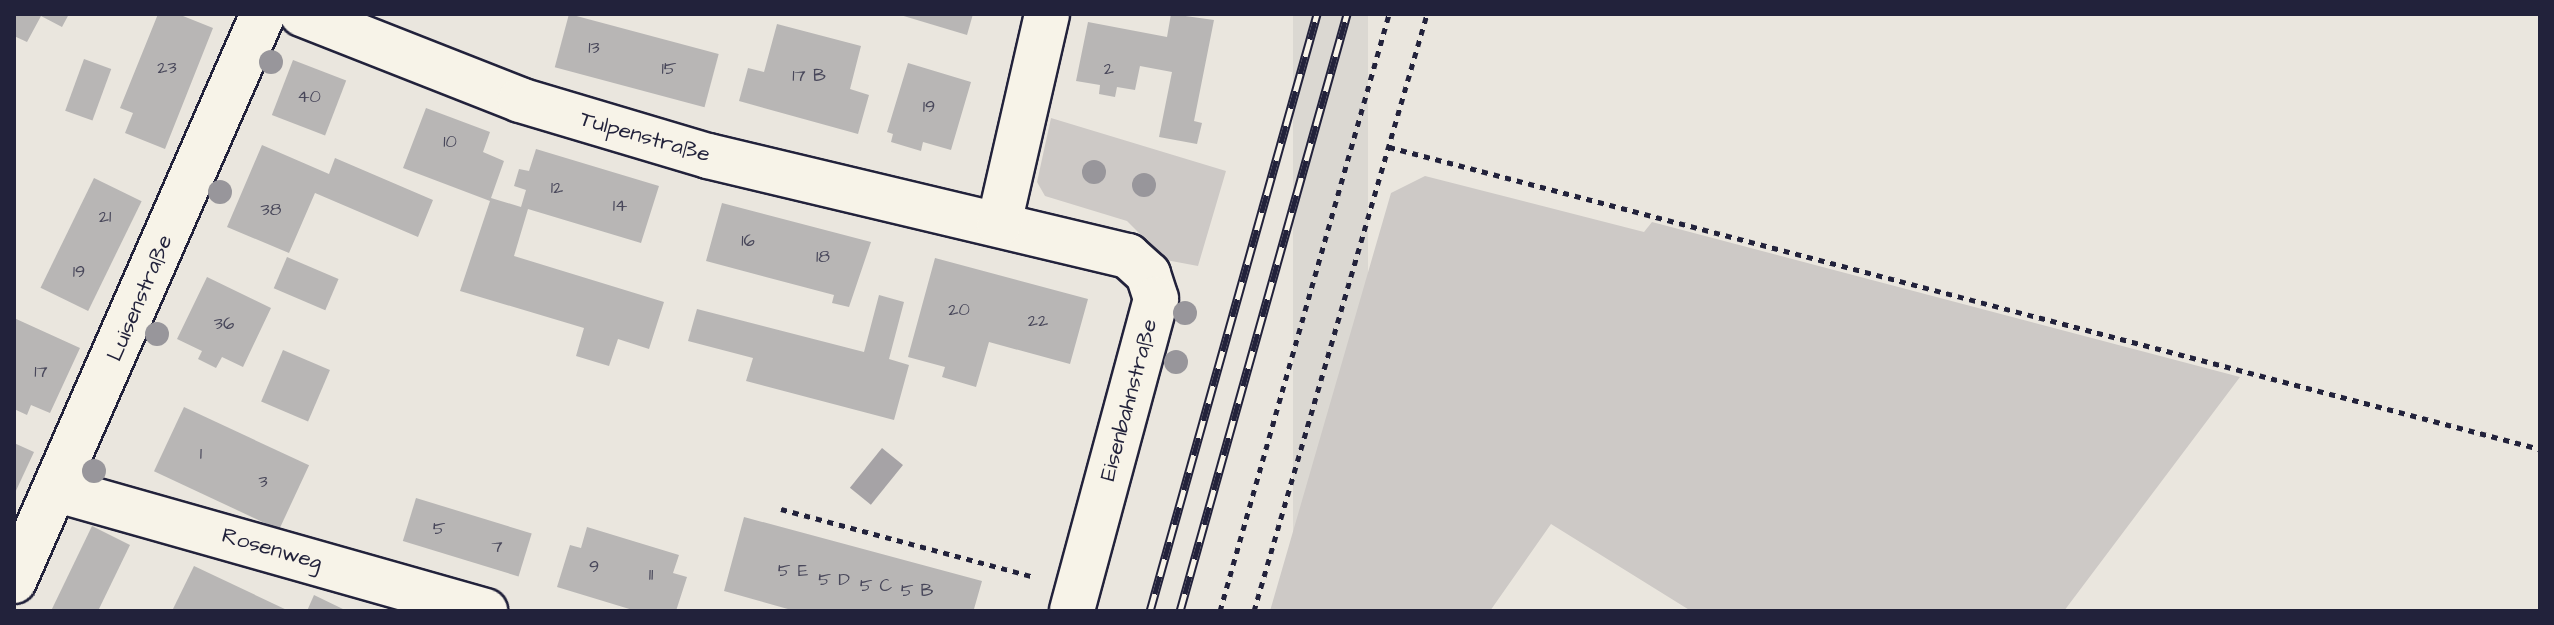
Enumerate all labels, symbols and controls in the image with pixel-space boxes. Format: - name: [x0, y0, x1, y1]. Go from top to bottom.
- house number: 13: [588, 37, 600, 59]
- house number: 23: [157, 57, 177, 79]
- house number: 15: [661, 58, 677, 80]
- house number: 2: [1104, 58, 1114, 80]
- house number: 17 B: [792, 65, 826, 87]
- house number: 40: [297, 86, 321, 108]
- house number: 19: [923, 96, 935, 118]
- street label: Tulpenstraße: [577, 106, 713, 168]
- house number: 10: [443, 131, 457, 153]
- house number: 12: [551, 177, 563, 199]
- house number: 14: [613, 195, 627, 217]
- house number: 38: [261, 199, 281, 221]
- house number: 21: [99, 206, 111, 228]
- house number: 16: [741, 230, 755, 252]
- street label: Luisenstraße: [102, 231, 178, 365]
- house number: 18: [816, 246, 830, 268]
- house number: 19: [73, 261, 85, 283]
- house number: 20: [948, 299, 970, 321]
- house number: 22: [1028, 310, 1048, 332]
- house number: 36: [214, 313, 234, 335]
- street label: Eisenbahnstraße: [1095, 316, 1163, 484]
- house number: 17: [34, 361, 48, 383]
- house number: 1: [200, 443, 202, 465]
- house number: 3: [258, 471, 268, 493]
- house number: 5: [433, 518, 445, 540]
- street label: Rosenweg: [219, 522, 325, 576]
- house number: 7: [491, 536, 503, 558]
- house number: 9: [589, 556, 599, 578]
- house number: 5 E: [778, 560, 808, 582]
- house number: 11: [649, 564, 653, 586]
- house number: 5 D: [818, 569, 850, 591]
- house number: 5 C: [860, 575, 892, 597]
- house number: 5 B: [901, 580, 933, 602]

